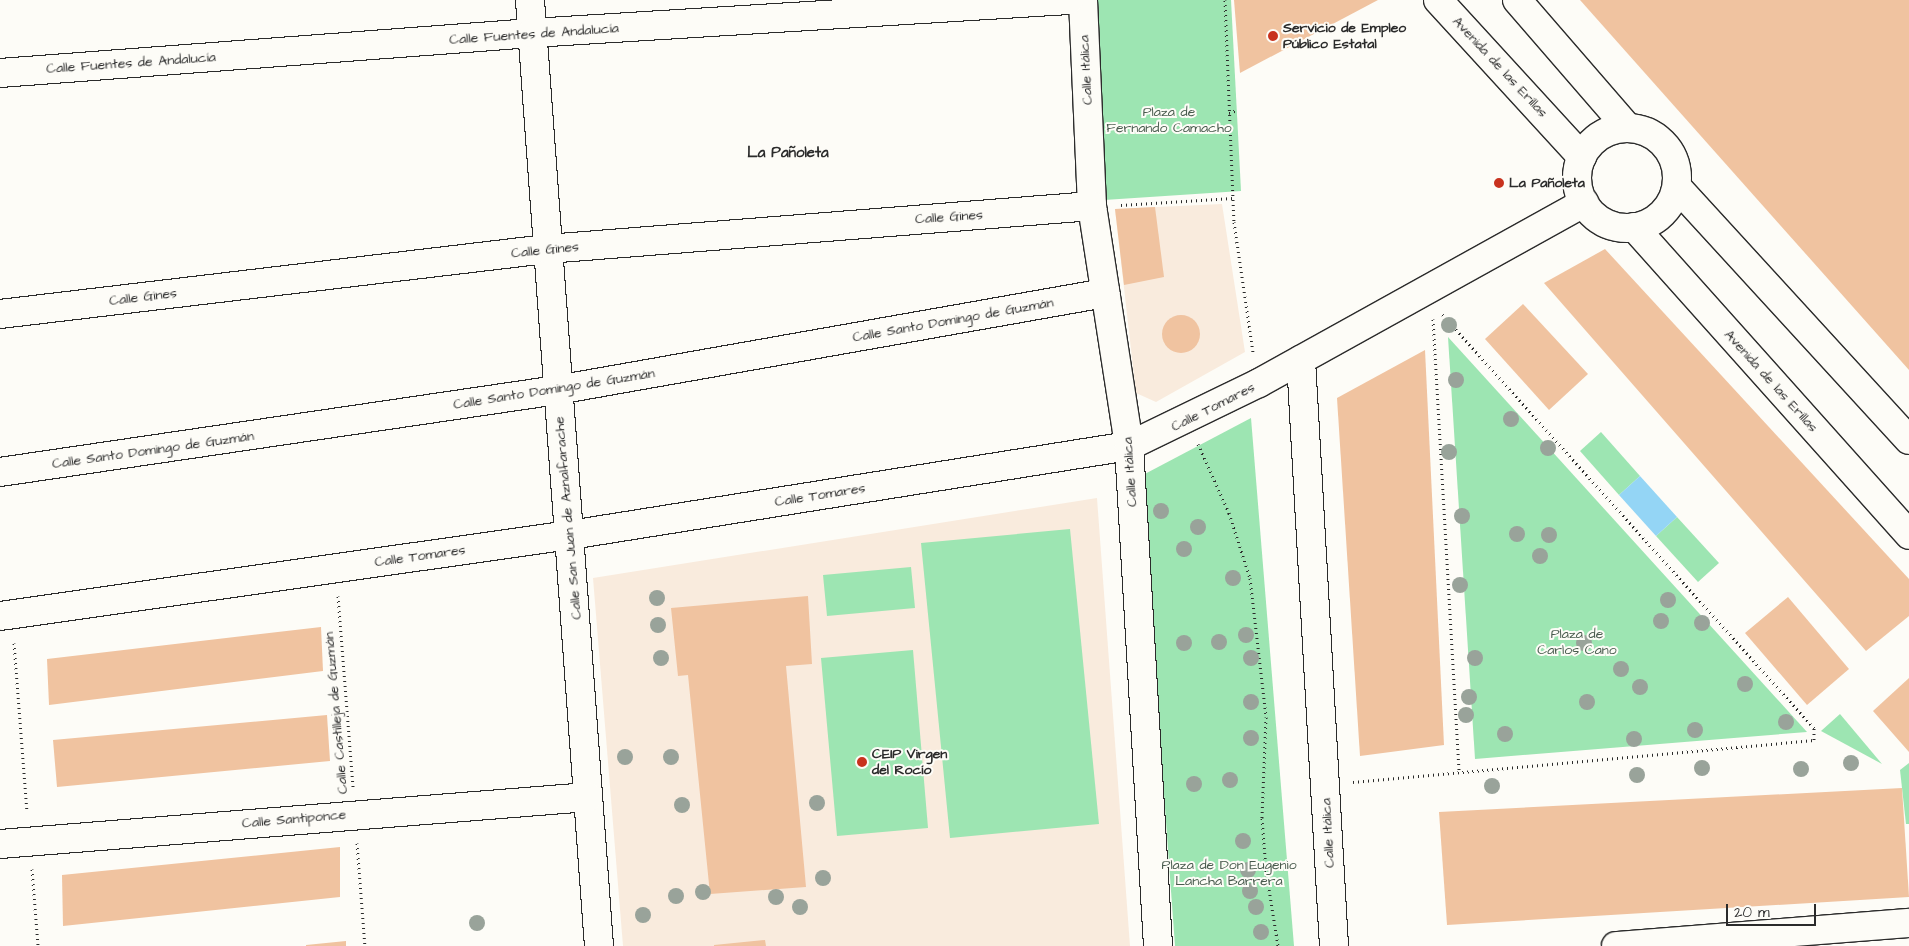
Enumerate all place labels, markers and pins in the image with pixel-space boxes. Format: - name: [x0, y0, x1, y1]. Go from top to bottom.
- place label: Servicio de Empleo Público Estatal: [1283, 20, 1406, 52]
- marker: Servicio de Empleo Público Estatal: [1267, 30, 1279, 42]
- place label: La Pañoleta: [1509, 175, 1585, 191]
- marker: La Pañoleta: [1493, 177, 1505, 189]
- place label: CEIP Virgen del Rocío: [872, 746, 947, 779]
- marker: CEIP Virgen del Rocío: [856, 756, 868, 768]

